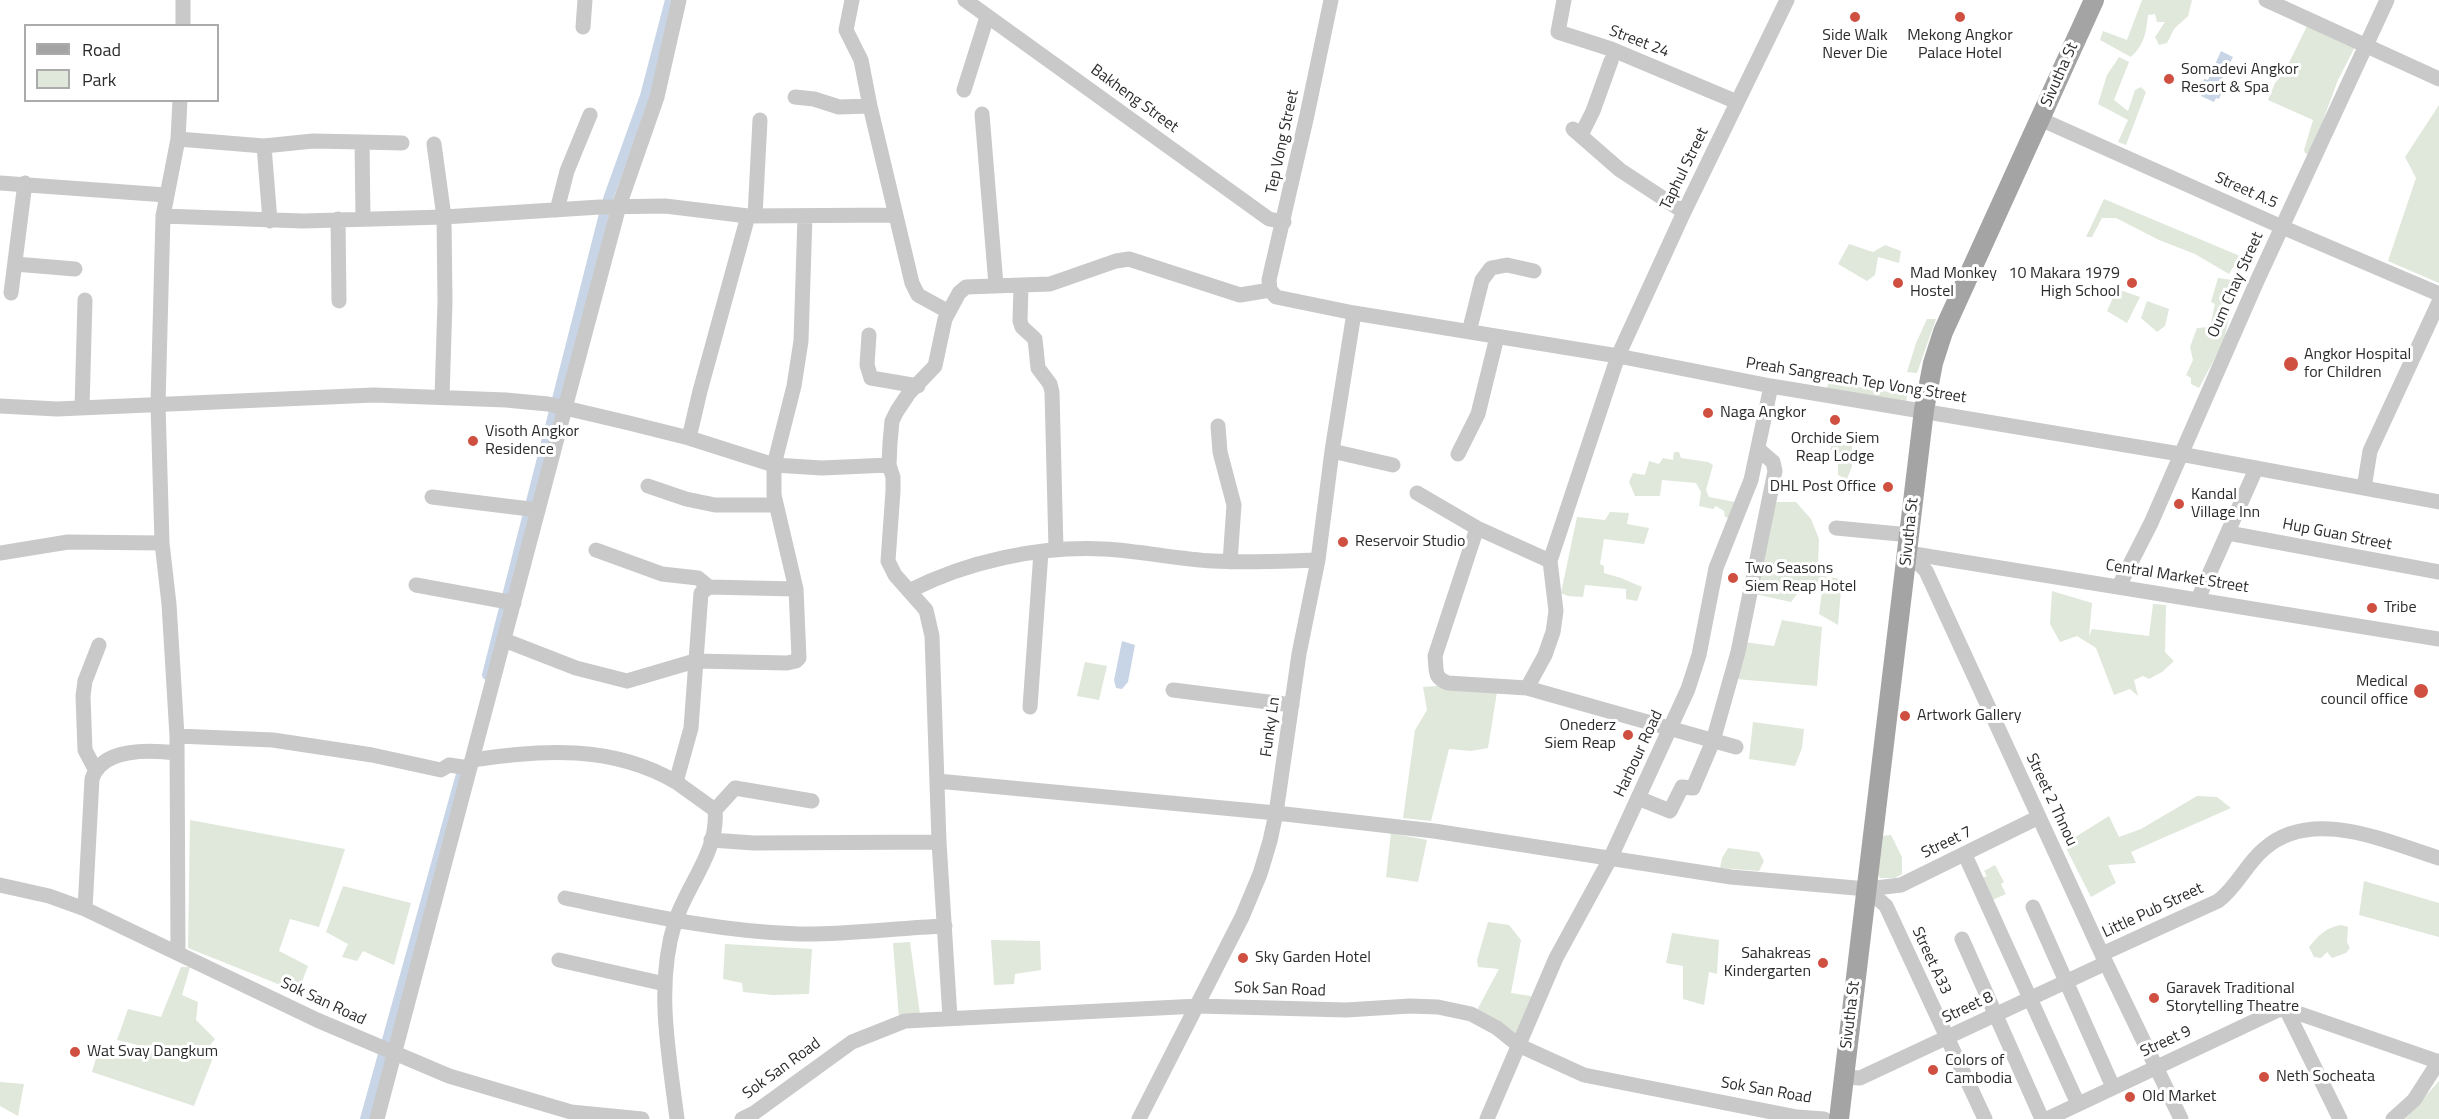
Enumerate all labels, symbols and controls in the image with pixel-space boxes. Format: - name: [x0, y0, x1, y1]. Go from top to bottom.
- marker: Side Walk Never Die: [1848, 10, 1862, 24]
- marker: Mekong Angkor Palace Hotel: [1953, 10, 1967, 24]
- street label: Street 24: [1606, 22, 1672, 62]
- legend: [24, 24, 219, 102]
- place label: Side Walk Never Die: [1822, 26, 1888, 64]
- place label: Mekong Angkor Palace Hotel: [1907, 26, 2013, 64]
- text: Road: [82, 36, 121, 63]
- street label: Sivutha St: [2037, 40, 2083, 110]
- place label: Somadevi Angkor Resort & Spa: [2181, 60, 2298, 98]
- street label: Bakheng Street: [1086, 61, 1182, 137]
- text: Park: [82, 66, 116, 93]
- marker: Somadevi Angkor Resort & Spa: [2162, 72, 2176, 86]
- street label: Tep Vong Street: [1263, 88, 1303, 196]
- street label: Taphul Street: [1657, 125, 1713, 213]
- street label: Street A.5: [2212, 169, 2280, 213]
- street label: Oum Chay Street: [2204, 229, 2268, 341]
- place label: Mad Monkey Hostel: [1910, 264, 1997, 302]
- place label: 10 Makara 1979 High School: [2009, 264, 2120, 302]
- marker: Mad Monkey Hostel: [1891, 276, 1905, 290]
- marker: 10 Makara 1979 High School: [2125, 276, 2139, 290]
- place label: Angkor Hospital for Children: [2304, 345, 2411, 383]
- street label: Preah Sangreach Tep Vong Street: [1744, 354, 1968, 408]
- marker: Angkor Hospital for Children: [2282, 355, 2300, 373]
- place label: Naga Angkor: [1720, 403, 1806, 423]
- marker: Naga Angkor: [1701, 406, 1715, 420]
- marker: Orchide Siem Reap Lodge: [1828, 413, 1842, 427]
- place label: Visoth Angkor Residence: [485, 422, 579, 460]
- place label: Orchide Siem Reap Lodge: [1791, 429, 1879, 467]
- marker: Visoth Angkor Residence: [466, 434, 480, 448]
- place label: DHL Post Office: [1770, 477, 1876, 497]
- marker: DHL Post Office: [1881, 480, 1895, 494]
- place label: Kandal Village Inn: [2191, 485, 2260, 523]
- street label: Sivutha St: [1897, 497, 1923, 567]
- marker: Kandal Village Inn: [2172, 497, 2186, 511]
- street label: Hup Guan Street: [2281, 515, 2393, 555]
- place label: Reservoir Studio: [1355, 532, 1465, 552]
- marker: Reservoir Studio: [1336, 535, 1350, 549]
- street label: Central Market Street: [2104, 556, 2250, 598]
- place label: Two Seasons Siem Reap Hotel: [1745, 559, 1856, 597]
- marker: Two Seasons Siem Reap Hotel: [1726, 571, 1740, 585]
- place label: Tribe: [2384, 598, 2417, 618]
- marker: Tribe: [2365, 601, 2379, 615]
- place label: Medical council office: [2320, 672, 2408, 710]
- marker: Medical council office: [2412, 682, 2430, 700]
- street label: Funky Ln: [1257, 696, 1285, 758]
- place label: Artwork Gallery: [1917, 706, 2022, 726]
- street label: Harbour Road: [1611, 708, 1667, 800]
- marker: Artwork Gallery: [1898, 709, 1912, 723]
- place label: Onederz Siem Reap: [1545, 716, 1616, 754]
- marker: Onederz Siem Reap: [1621, 728, 1635, 742]
- street label: Street 2 Thnou: [2021, 751, 2081, 849]
- street label: Street 7: [1919, 823, 1975, 863]
- street label: Little Pub Street: [2100, 879, 2206, 943]
- street label: Street A33: [1907, 924, 1955, 998]
- place label: Sahakreas Kindergarten: [1724, 944, 1811, 982]
- place label: Sky Garden Hotel: [1255, 948, 1371, 968]
- marker: Sky Garden Hotel: [1236, 951, 1250, 965]
- marker: Sahakreas Kindergarten: [1816, 956, 1830, 970]
- street label: Sok San Road: [277, 974, 369, 1030]
- street label: Sok San Road: [1234, 979, 1326, 1001]
- place label: Garavek Traditional Storytelling Theatre: [2166, 979, 2299, 1017]
- street label: Sivutha St: [1837, 980, 1865, 1050]
- street label: Street 8: [1940, 988, 1996, 1028]
- marker: Garavek Traditional Storytelling Theatre: [2147, 991, 2161, 1005]
- street label: Street 9: [2138, 1022, 2194, 1062]
- street label: Sok San Road: [739, 1034, 825, 1104]
- place label: Wat Svay Dangkum: [87, 1042, 218, 1062]
- marker: Wat Svay Dangkum: [68, 1045, 82, 1059]
- place label: Colors of Cambodia: [1945, 1051, 2012, 1089]
- marker: Colors of Cambodia: [1926, 1063, 1940, 1077]
- place label: Neth Socheata: [2276, 1067, 2375, 1087]
- marker: Neth Socheata: [2257, 1070, 2271, 1084]
- street label: Sok San Road: [1719, 1074, 1813, 1108]
- place label: Old Market: [2142, 1087, 2216, 1107]
- marker: Old Market: [2123, 1090, 2137, 1104]

